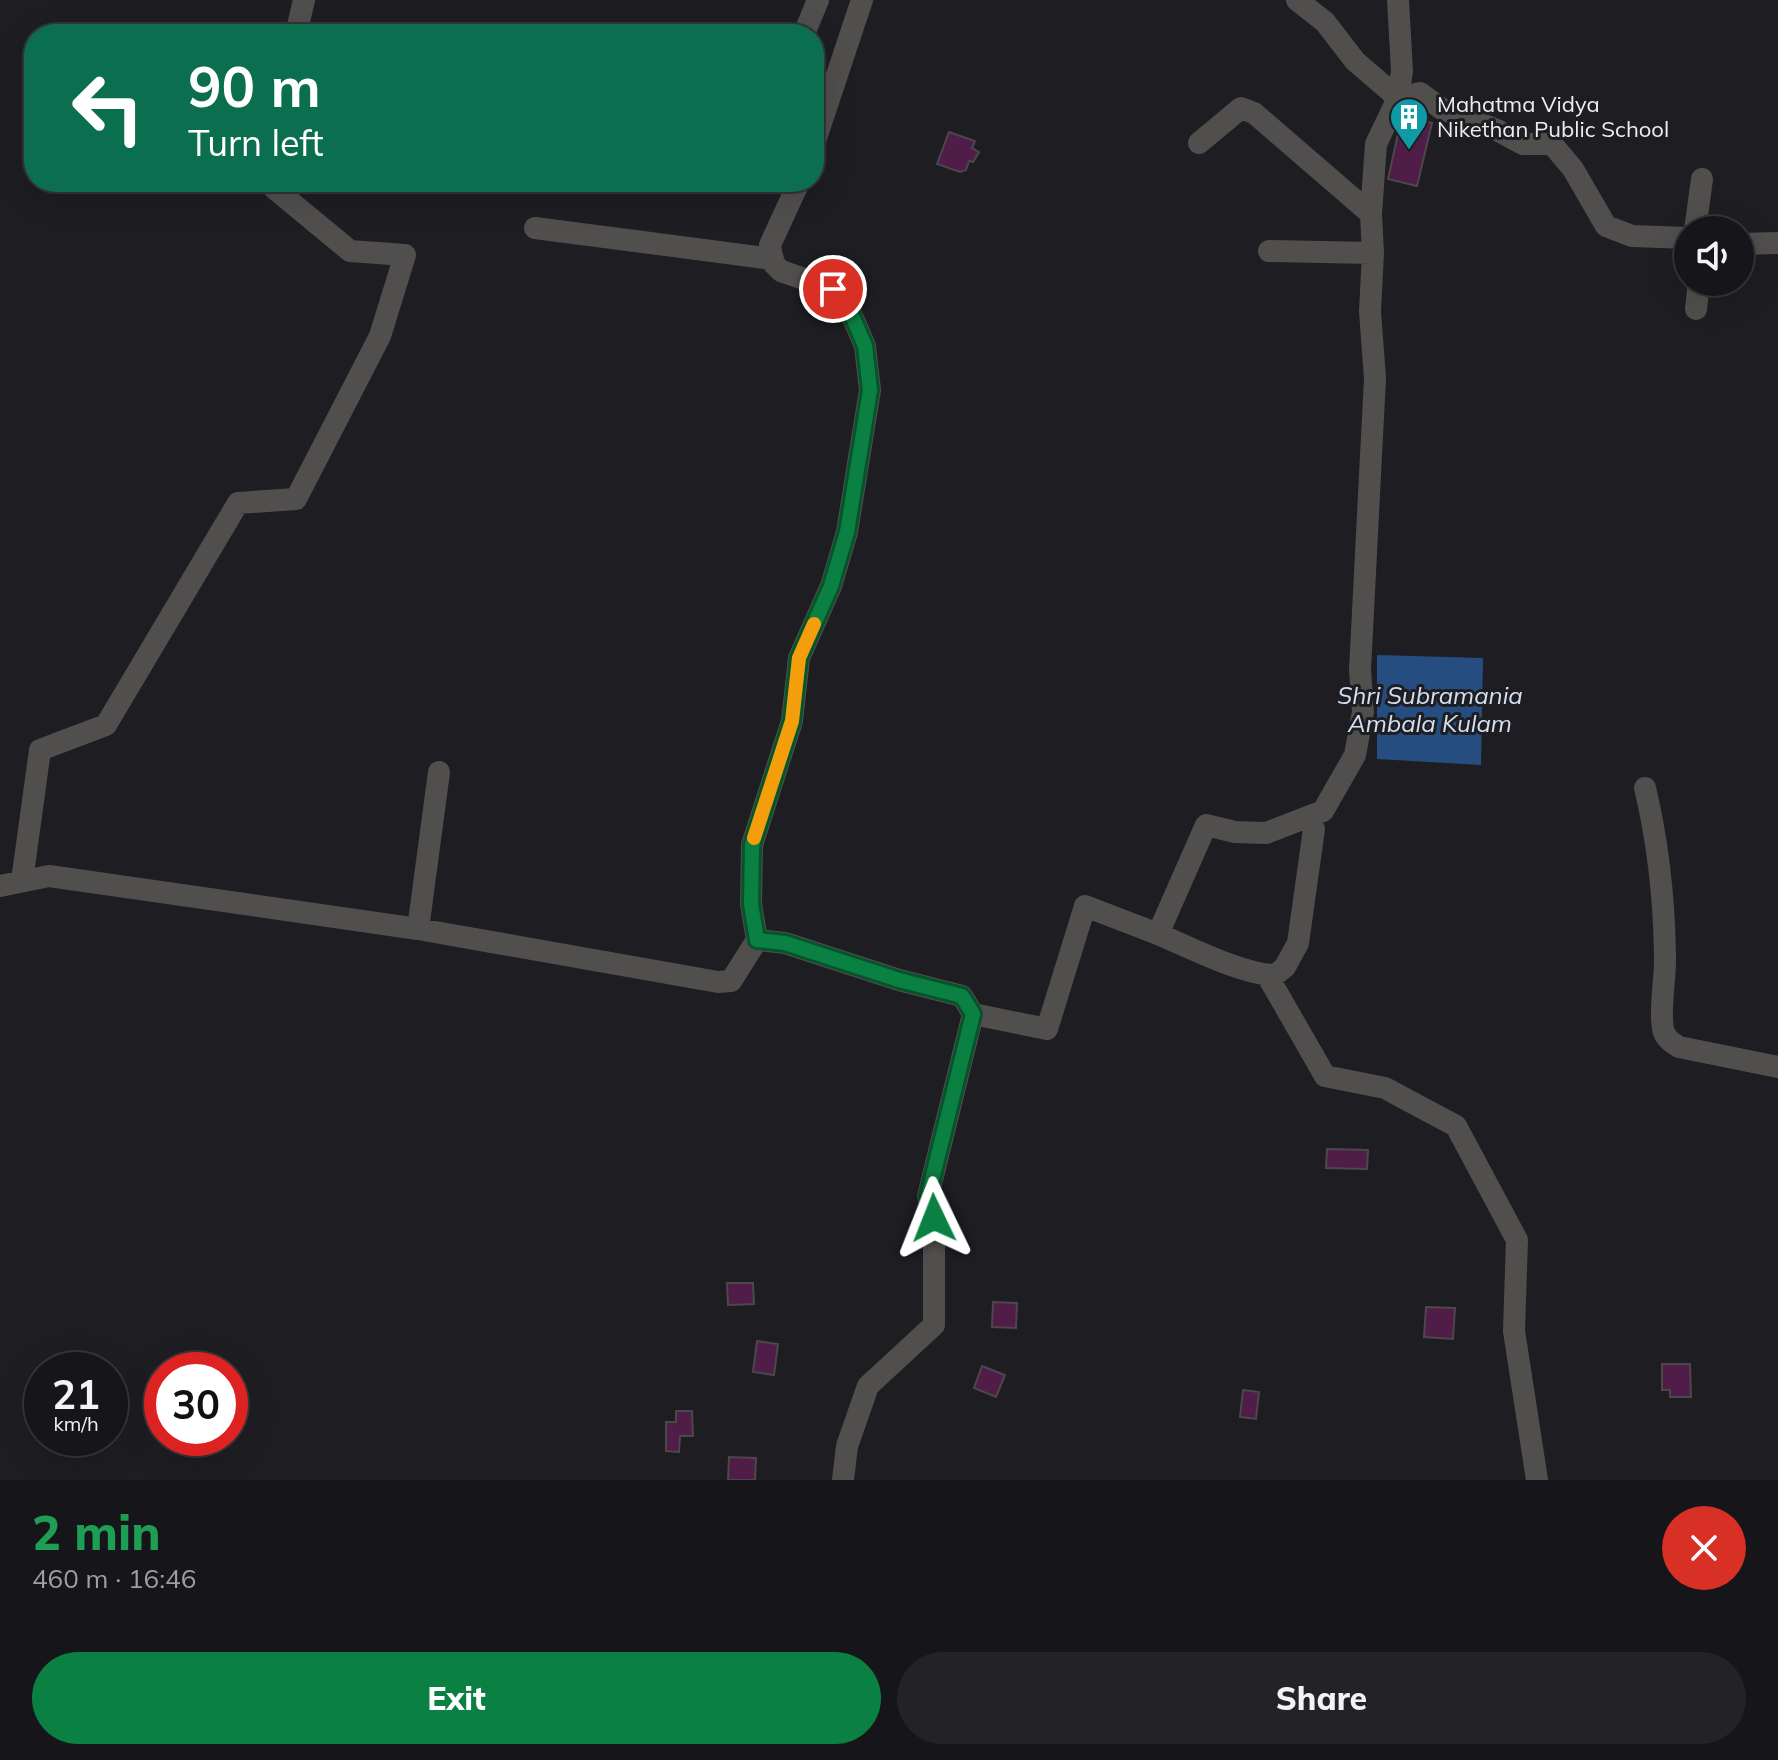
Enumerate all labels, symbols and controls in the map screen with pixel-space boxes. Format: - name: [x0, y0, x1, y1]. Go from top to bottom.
- text: 90 m: [188, 51, 321, 121]
- icon: left: [56, 56, 160, 160]
- place label: Mahatma Vidya Nikethan Public School: [1437, 90, 1669, 143]
- building icon: Mahatma Vidya Nikethan Public School: [1388, 96, 1430, 151]
- text: Turn left: [188, 120, 324, 165]
- map controls: [1674, 216, 1754, 296]
- button: sound: [1674, 216, 1754, 296]
- pin: [799, 255, 867, 323]
- icon: arrive: [811, 267, 855, 311]
- water label: Shri Subramania Ambala Kulam: [1337, 680, 1523, 738]
- position arrow: [892, 1176, 976, 1260]
- speed limit sign: 30: [144, 1352, 248, 1456]
- text: 21: [52, 1369, 100, 1419]
- text: km/h: [53, 1411, 99, 1436]
- text: 2 min: [32, 1502, 161, 1562]
- button: close: [1662, 1506, 1746, 1590]
- text: 460 m · 16:46: [32, 1562, 196, 1595]
- button: Exit: [32, 1652, 881, 1744]
- button: Share: [897, 1652, 1746, 1744]

